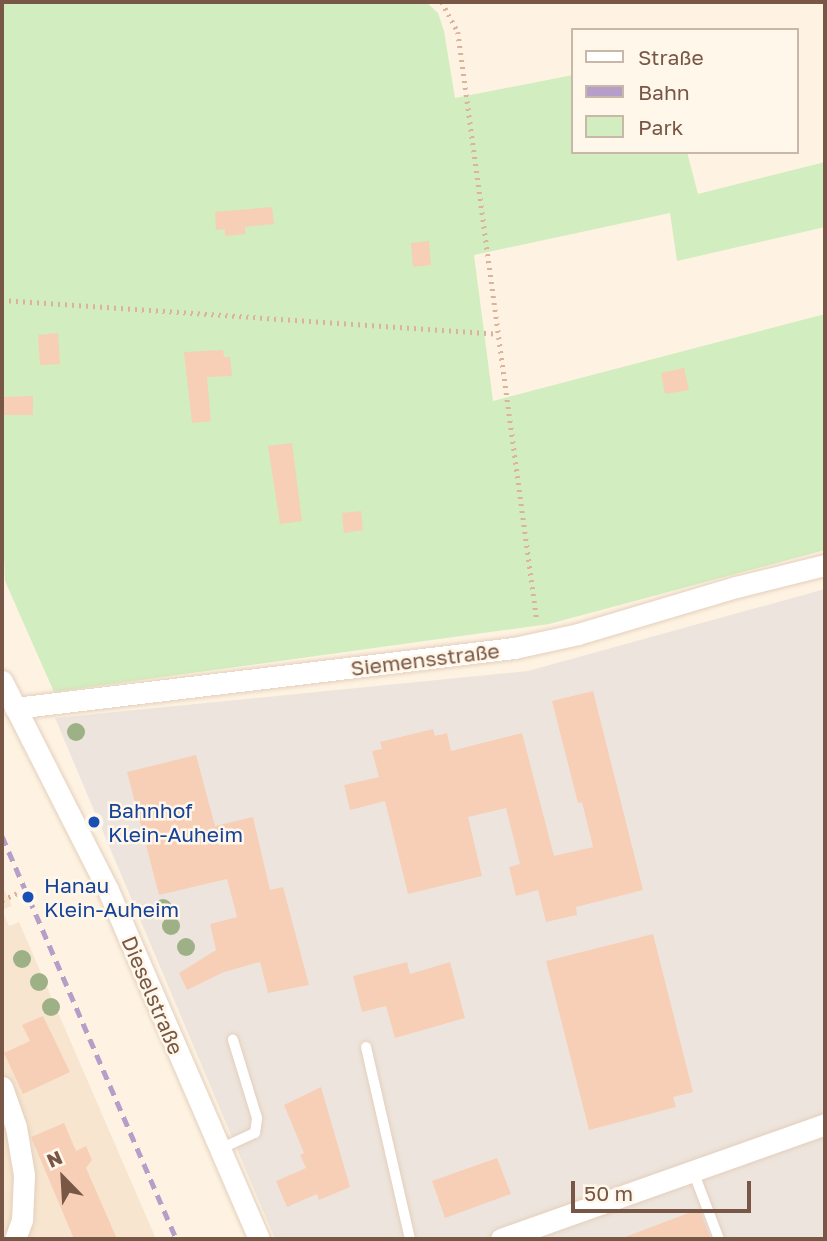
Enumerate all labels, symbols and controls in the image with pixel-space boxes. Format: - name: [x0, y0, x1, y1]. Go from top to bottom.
- legend: [572, 28, 799, 154]
- text: Straße: [638, 44, 704, 70]
- text: Bahn: [638, 79, 690, 105]
- text: Park: [638, 114, 683, 140]
- street label: Siemensstraße: [349, 637, 501, 681]
- place label: Bahnhof Klein-Auheim: [108, 797, 243, 847]
- marker: Bahnhof Klein-Auheim: [86, 814, 102, 830]
- place label: Hanau Klein-Auheim: [44, 872, 179, 922]
- marker: Hanau Klein-Auheim: [18, 887, 38, 907]
- street label: Dieselstraße: [117, 932, 189, 1058]
- north arrow: [28, 1143, 98, 1213]
- text: N: [43, 1145, 66, 1172]
- scale bar: [575, 1168, 755, 1212]
- text: 50 m: [584, 1180, 633, 1206]

